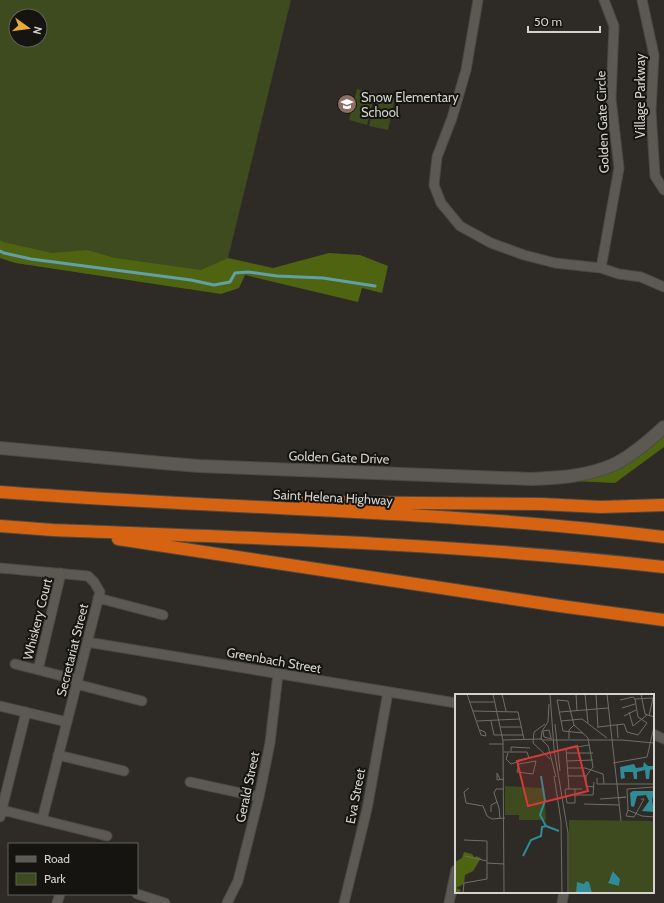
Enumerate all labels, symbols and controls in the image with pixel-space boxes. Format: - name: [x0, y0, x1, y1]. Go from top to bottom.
- north arrow: [8, 8, 48, 48]
- scale bar: [528, 8, 600, 34]
- text: 50 m: [534, 14, 562, 29]
- text: N: [30, 25, 45, 36]
- street label: Village Parkway: [632, 53, 648, 139]
- street label: Golden Gate Circle: [592, 70, 612, 173]
- place label: Snow Elementary School: [361, 89, 459, 120]
- school or university icon: Snow Elementary School: [336, 93, 358, 115]
- street label: Golden Gate Drive: [288, 447, 390, 467]
- street label: Saint Helena Highway: [273, 486, 394, 508]
- street label: Whiskery Court: [19, 576, 55, 661]
- street label: Secretariat Street: [53, 601, 91, 698]
- street label: Greenbach Street: [225, 644, 323, 676]
- inset map: [455, 694, 654, 893]
- street label: Gerald Street: [232, 749, 262, 824]
- street label: Eva Street: [342, 766, 368, 825]
- legend: [8, 843, 138, 895]
- text: Road: [44, 851, 70, 866]
- text: Park: [44, 871, 66, 886]

